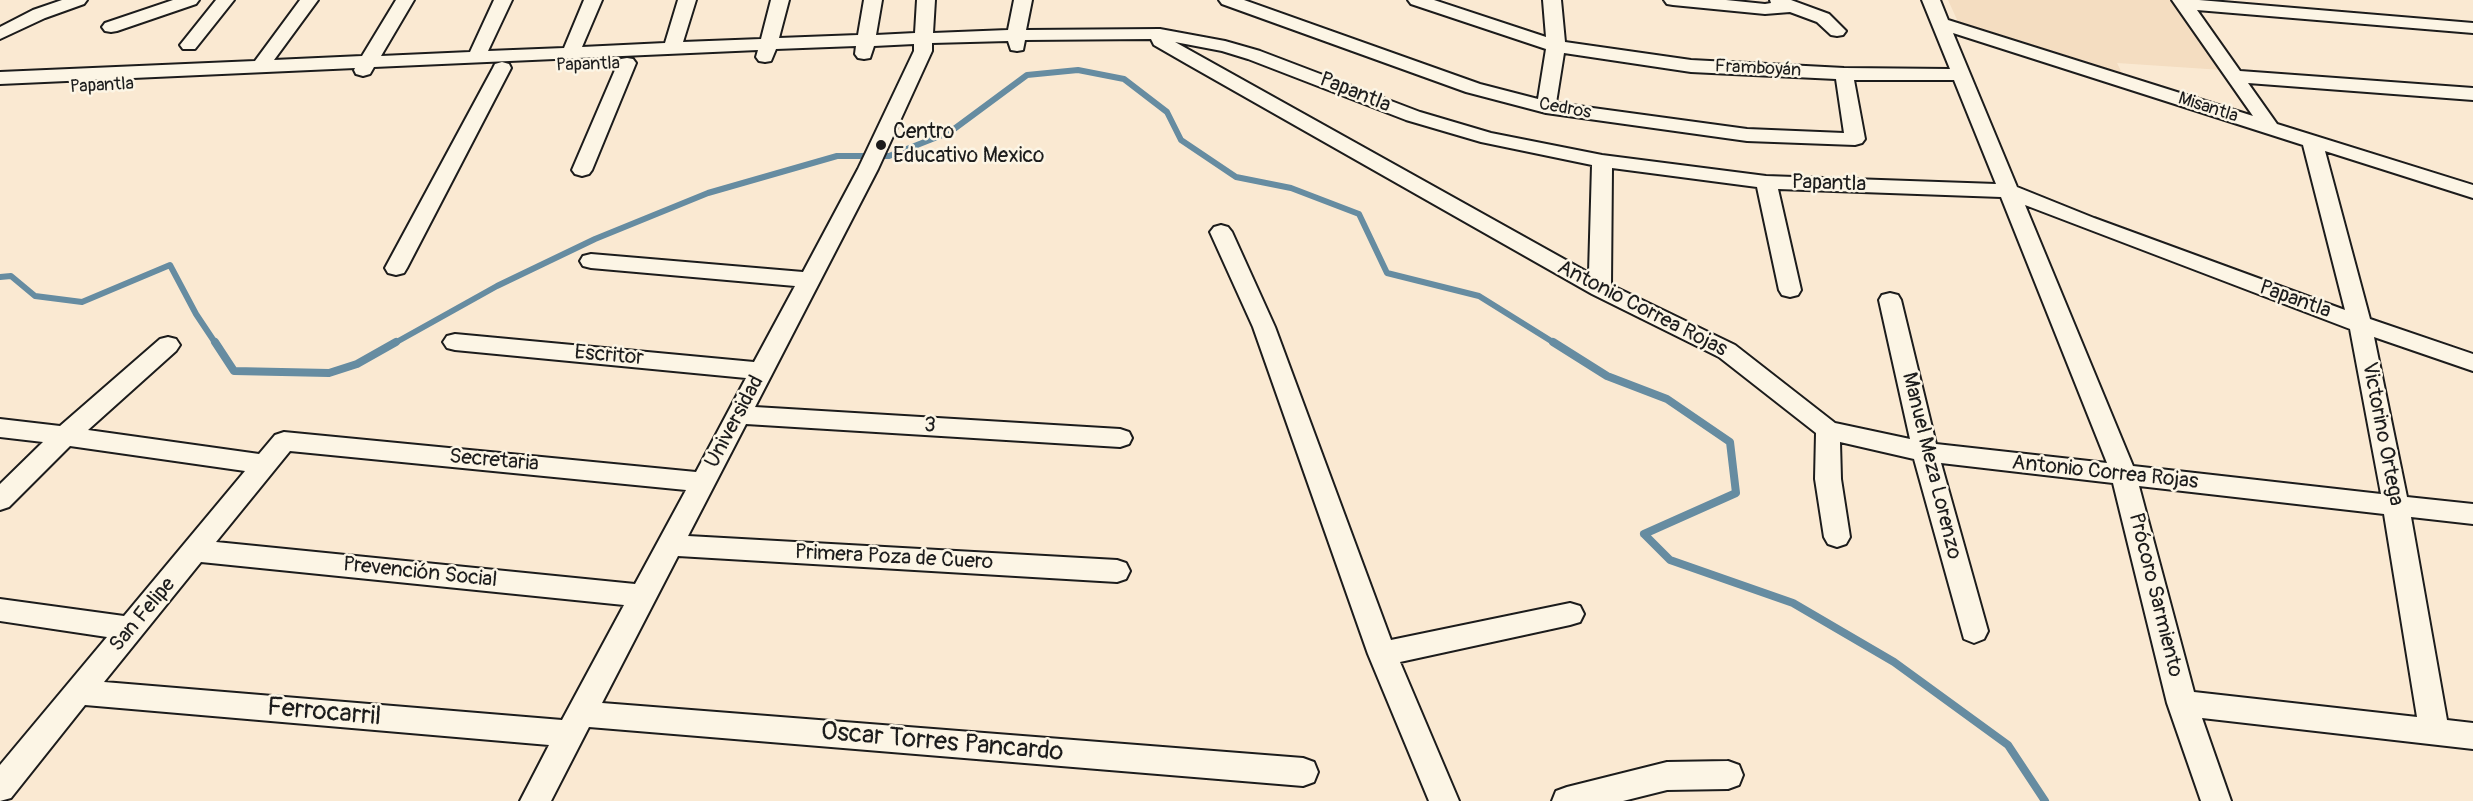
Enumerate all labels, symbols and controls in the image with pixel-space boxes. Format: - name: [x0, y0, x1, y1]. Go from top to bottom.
- street label: Papantla: [556, 53, 620, 77]
- street label: Framboyán: [1714, 56, 1802, 82]
- street label: Papantla: [1316, 67, 1394, 119]
- street label: Papantla: [70, 74, 134, 98]
- street label: Misantla: [2175, 88, 2241, 128]
- street label: Cedros: [1537, 94, 1593, 124]
- place label: Centro Educativo Mexico: [893, 120, 1044, 170]
- marker: Centro Educativo Mexico: [874, 138, 888, 152]
- street label: Papantla: [1791, 170, 1867, 198]
- street label: Antonio Correa Rojas: [1553, 255, 1731, 363]
- street label: Papantla: [2256, 275, 2334, 325]
- street label: Escritor: [573, 340, 645, 372]
- street label: Victorino Ortega: [2356, 360, 2408, 508]
- street label: Manuel Meza Lorenzo: [1896, 370, 1966, 562]
- street label: Universidad: [700, 372, 770, 472]
- street label: 3: [923, 413, 937, 439]
- street label: Secretaria: [448, 445, 540, 477]
- street label: Antonio Correa Rojas: [2011, 451, 2199, 495]
- street label: Prócoro Sarmiento: [2122, 510, 2188, 680]
- street label: Primera Poza de Cuero: [794, 540, 994, 576]
- street label: Prevención Social: [342, 552, 498, 594]
- street label: San Felipe: [105, 573, 181, 657]
- street label: Ferrocarril: [266, 692, 382, 734]
- street label: Oscar Torres Pancardo: [819, 717, 1065, 769]

